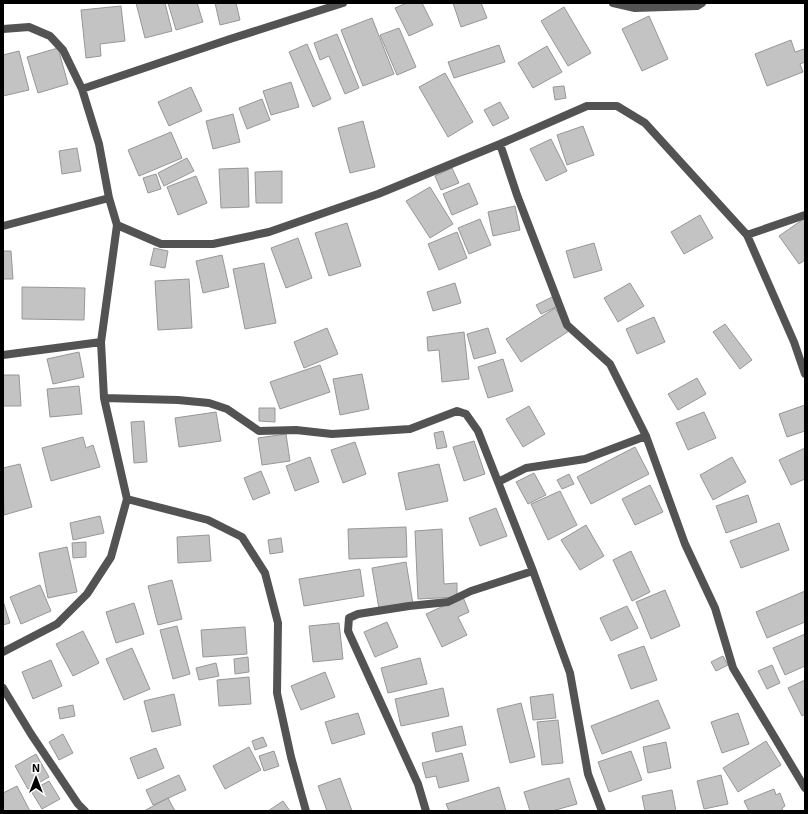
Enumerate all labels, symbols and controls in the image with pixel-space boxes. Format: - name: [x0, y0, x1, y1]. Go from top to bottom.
- north arrow: [16, 758, 56, 798]
- text: N: [32, 761, 40, 774]

